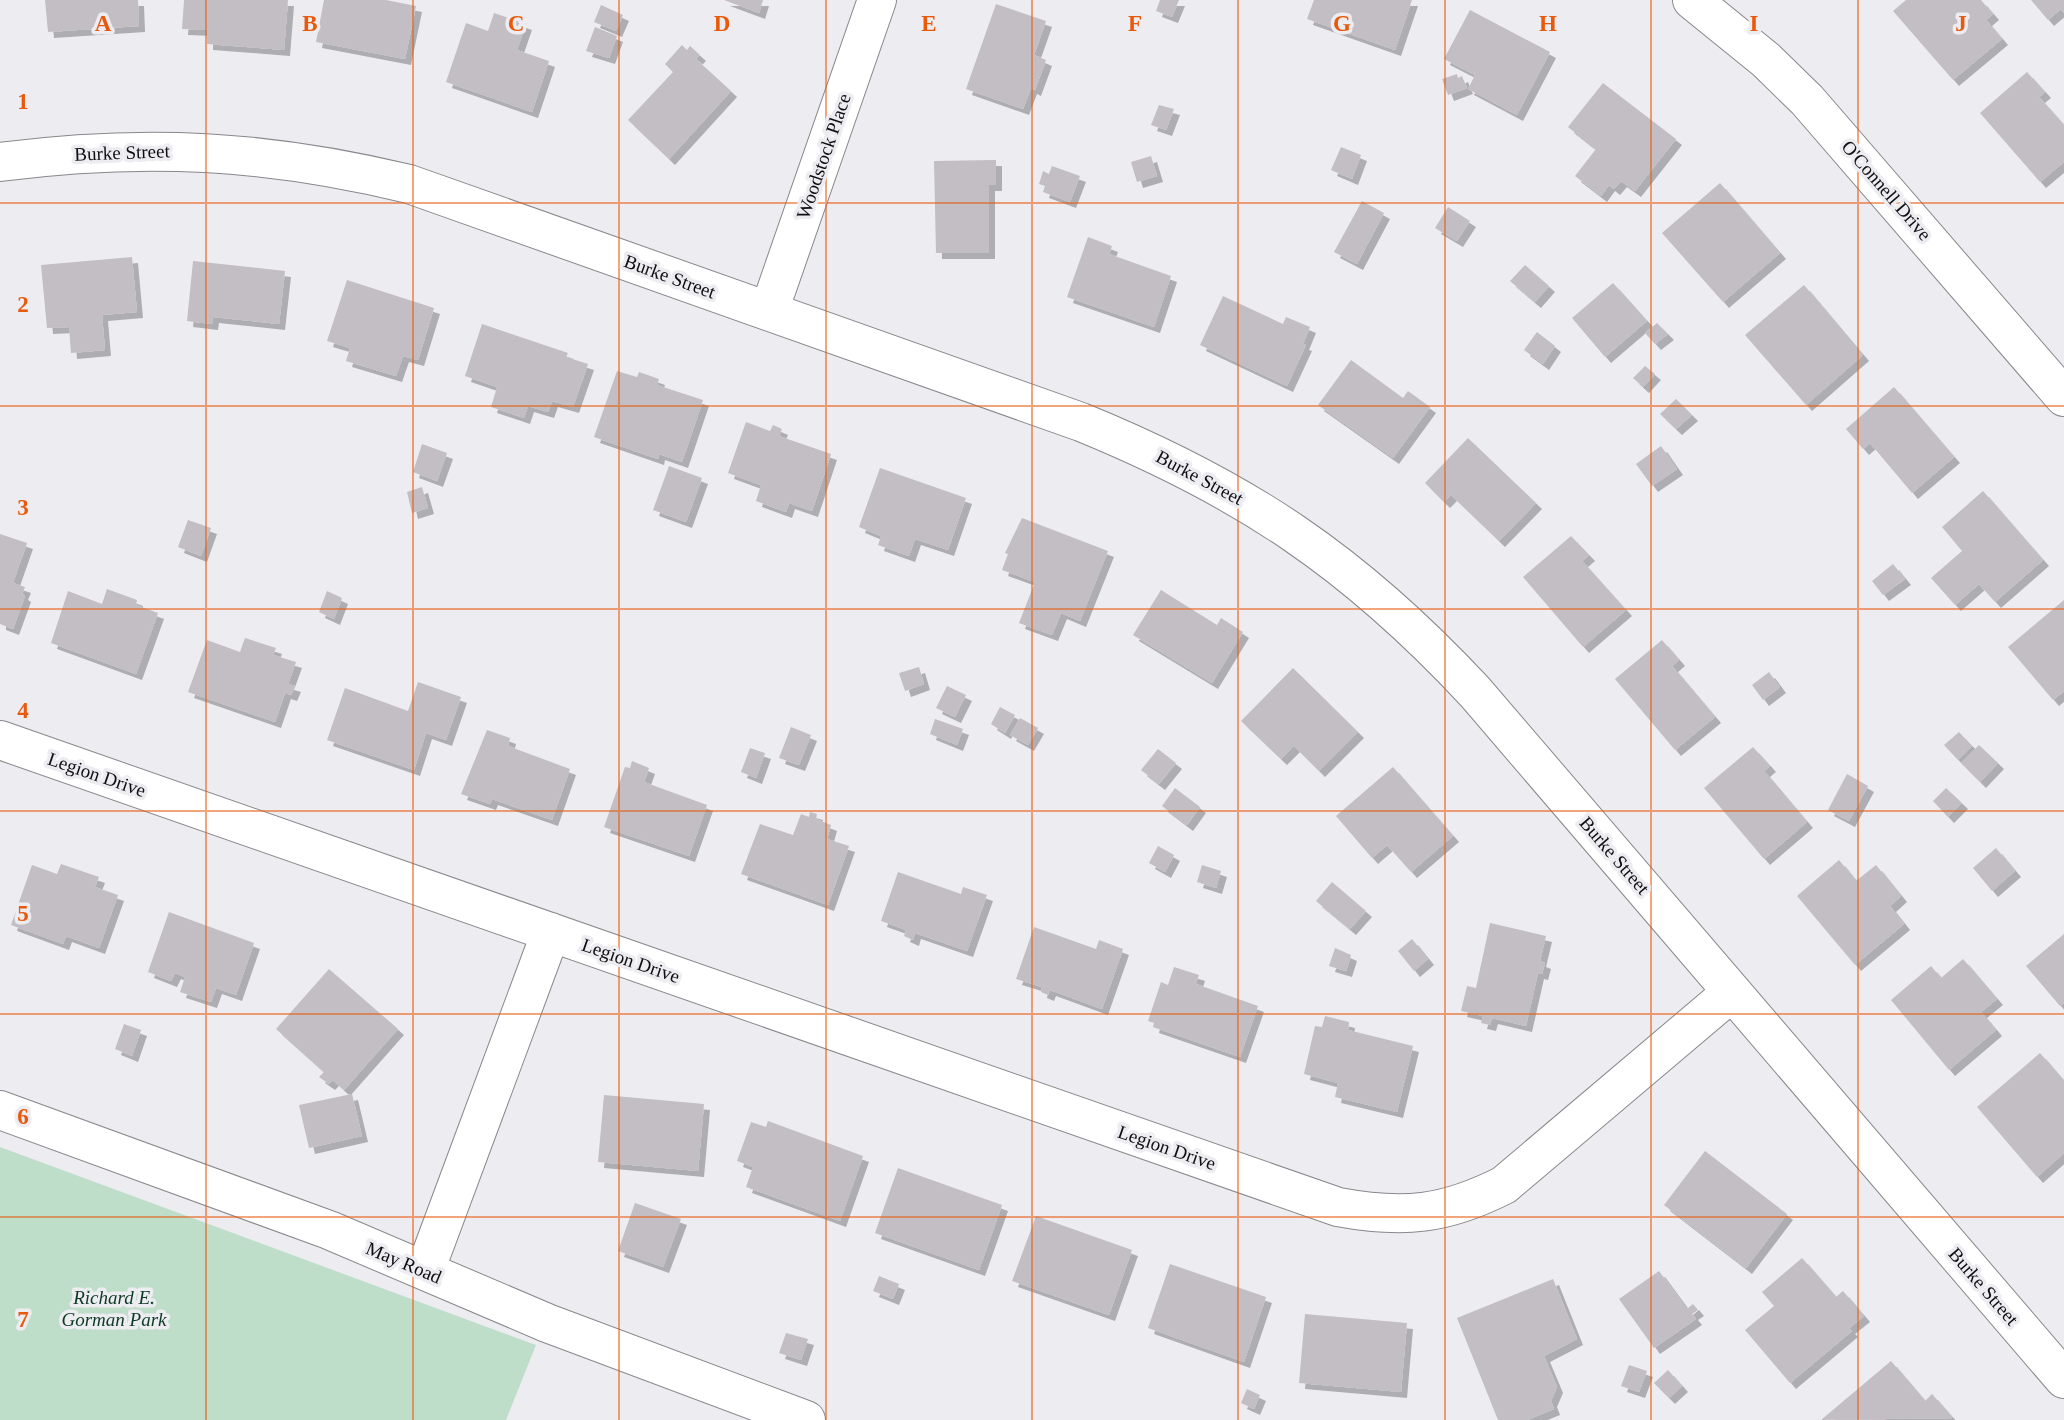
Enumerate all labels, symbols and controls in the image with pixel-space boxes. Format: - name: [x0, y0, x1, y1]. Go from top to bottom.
- text: A: [95, 11, 112, 36]
- text: B: [302, 11, 318, 36]
- text: C: [508, 11, 524, 36]
- text: D: [714, 11, 730, 36]
- text: E: [921, 11, 937, 36]
- text: F: [1128, 11, 1142, 36]
- text: G: [1333, 11, 1351, 36]
- text: H: [1539, 11, 1557, 36]
- text: I: [1750, 11, 1759, 36]
- text: J: [1955, 11, 1967, 36]
- text: 1: [17, 89, 29, 114]
- street label: Woodstock Place: [792, 91, 855, 221]
- street label: O'Connell Drive: [1838, 136, 1936, 245]
- street label: Burke Street: [74, 140, 171, 165]
- street label: Burke Street: [621, 250, 719, 303]
- text: 2: [17, 292, 29, 317]
- street label: Burke Street: [1153, 446, 1247, 509]
- text: 3: [17, 495, 29, 520]
- text: 4: [17, 698, 29, 723]
- street label: Legion Drive: [45, 748, 148, 801]
- street label: Burke Street: [1575, 812, 1654, 899]
- text: 5: [17, 901, 29, 926]
- street label: Legion Drive: [579, 934, 682, 987]
- text: 6: [17, 1104, 29, 1129]
- street label: Legion Drive: [1115, 1121, 1218, 1174]
- street label: May Road: [363, 1237, 445, 1288]
- street label: Burke Street: [1944, 1243, 2023, 1330]
- park label: Richard E. Gorman Park: [61, 1287, 167, 1330]
- text: 7: [17, 1307, 29, 1332]

